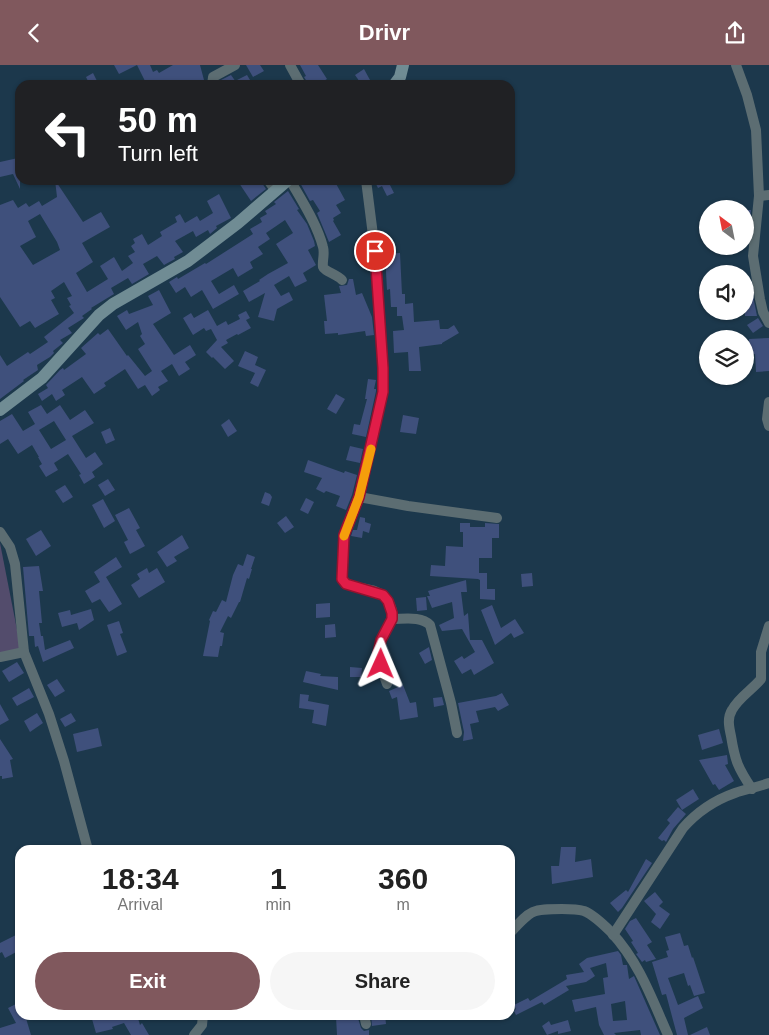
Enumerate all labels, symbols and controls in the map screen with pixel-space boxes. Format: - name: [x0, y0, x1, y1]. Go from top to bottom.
- icon: back: [20, 19, 48, 47]
- icon: share: [721, 19, 749, 47]
- text: Drivr: [359, 20, 410, 45]
- icon: left: [35, 100, 100, 165]
- text: 50 m: [118, 100, 198, 139]
- text: Turn left: [118, 141, 198, 166]
- north arrow: [699, 200, 754, 255]
- map controls: [699, 200, 754, 385]
- pin: [354, 230, 396, 272]
- icon: arrive: [361, 237, 389, 265]
- button: sound: [699, 265, 754, 320]
- button: layers: [699, 330, 754, 385]
- position arrow: [354, 637, 406, 689]
- text: 18:34: [102, 862, 179, 895]
- text: 1: [270, 862, 287, 895]
- text: 360: [378, 862, 428, 895]
- text: Arrival: [118, 896, 163, 913]
- text: min: [265, 896, 291, 913]
- text: m: [396, 896, 410, 913]
- button: Exit: [35, 952, 260, 1010]
- button: Share: [270, 952, 495, 1010]

